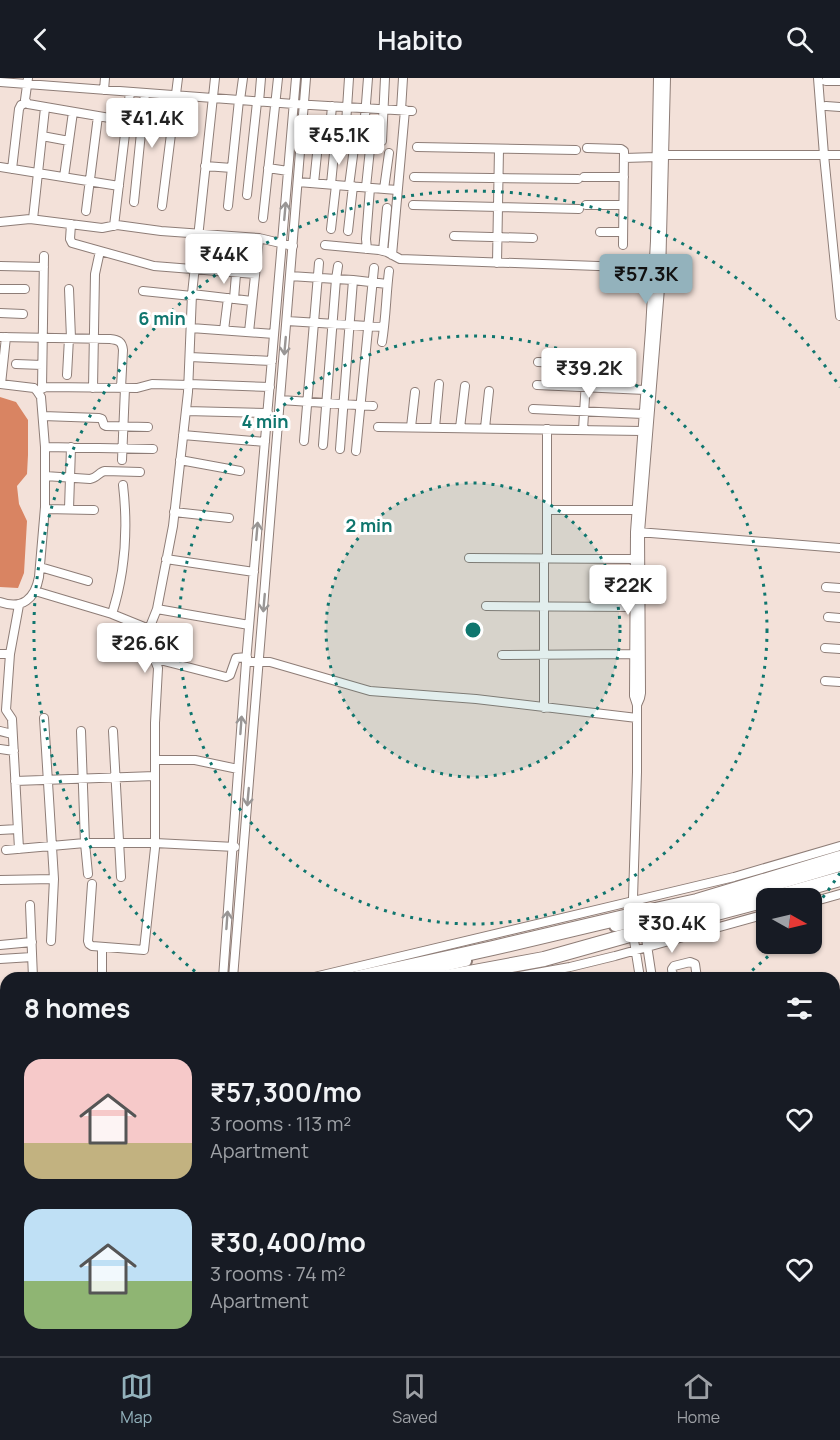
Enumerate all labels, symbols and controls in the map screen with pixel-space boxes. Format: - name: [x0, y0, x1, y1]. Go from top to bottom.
- text: Habito: [377, 21, 463, 58]
- icon: back: [24, 23, 57, 56]
- icon: search: [783, 23, 816, 56]
- pin: ₹41.4K: [103, 98, 201, 149]
- text: ₹41.4K: [120, 104, 184, 131]
- pin: ₹45.1K: [290, 115, 388, 166]
- text: ₹45.1K: [308, 121, 370, 148]
- one-way arrow: [280, 202, 291, 221]
- pin: ₹44K: [188, 234, 260, 285]
- text: ₹44K: [199, 240, 249, 267]
- pin: ₹57.3K: [597, 254, 695, 305]
- text: ₹57.3K: [613, 260, 679, 287]
- text: 6 min: [138, 306, 186, 330]
- one-way arrow: [279, 335, 290, 355]
- pin: ₹39.2K: [540, 348, 638, 399]
- text: ₹39.2K: [555, 354, 623, 381]
- text: 4 min: [241, 409, 289, 433]
- text: 2 min: [346, 513, 392, 537]
- one-way arrow: [252, 521, 263, 541]
- pin: ₹22K: [592, 565, 664, 616]
- text: ₹22K: [603, 571, 653, 598]
- one-way arrow: [258, 592, 269, 612]
- centre of rings: [463, 620, 483, 640]
- pin: ₹26.6K: [96, 623, 194, 674]
- text: ₹26.6K: [111, 629, 179, 656]
- one-way arrow: [236, 716, 247, 736]
- one-way arrow: [242, 787, 253, 807]
- north arrow: [756, 888, 822, 954]
- map controls: [756, 888, 822, 954]
- pin: ₹30.4K: [623, 903, 721, 954]
- text: ₹30.4K: [638, 909, 706, 936]
- one-way arrow: [222, 910, 233, 930]
- text: 8 homes: [24, 990, 130, 1026]
- icon: filters: [783, 992, 816, 1025]
- text: ₹57,300/mo: [210, 1074, 362, 1110]
- icon: home: [72, 1083, 144, 1155]
- icon: heart: [783, 1103, 816, 1136]
- text: 3 rooms · 113 m²: [210, 1110, 351, 1137]
- text: Apartment: [210, 1137, 309, 1164]
- text: ₹30,400/mo: [210, 1224, 366, 1260]
- icon: home: [72, 1233, 144, 1305]
- icon: heart: [783, 1253, 816, 1286]
- text: 3 rooms · 74 m²: [210, 1260, 346, 1287]
- text: Apartment: [210, 1287, 309, 1314]
- tab: Map: [120, 1370, 153, 1428]
- tab: Saved: [392, 1370, 437, 1428]
- tab: Home: [677, 1370, 720, 1428]

